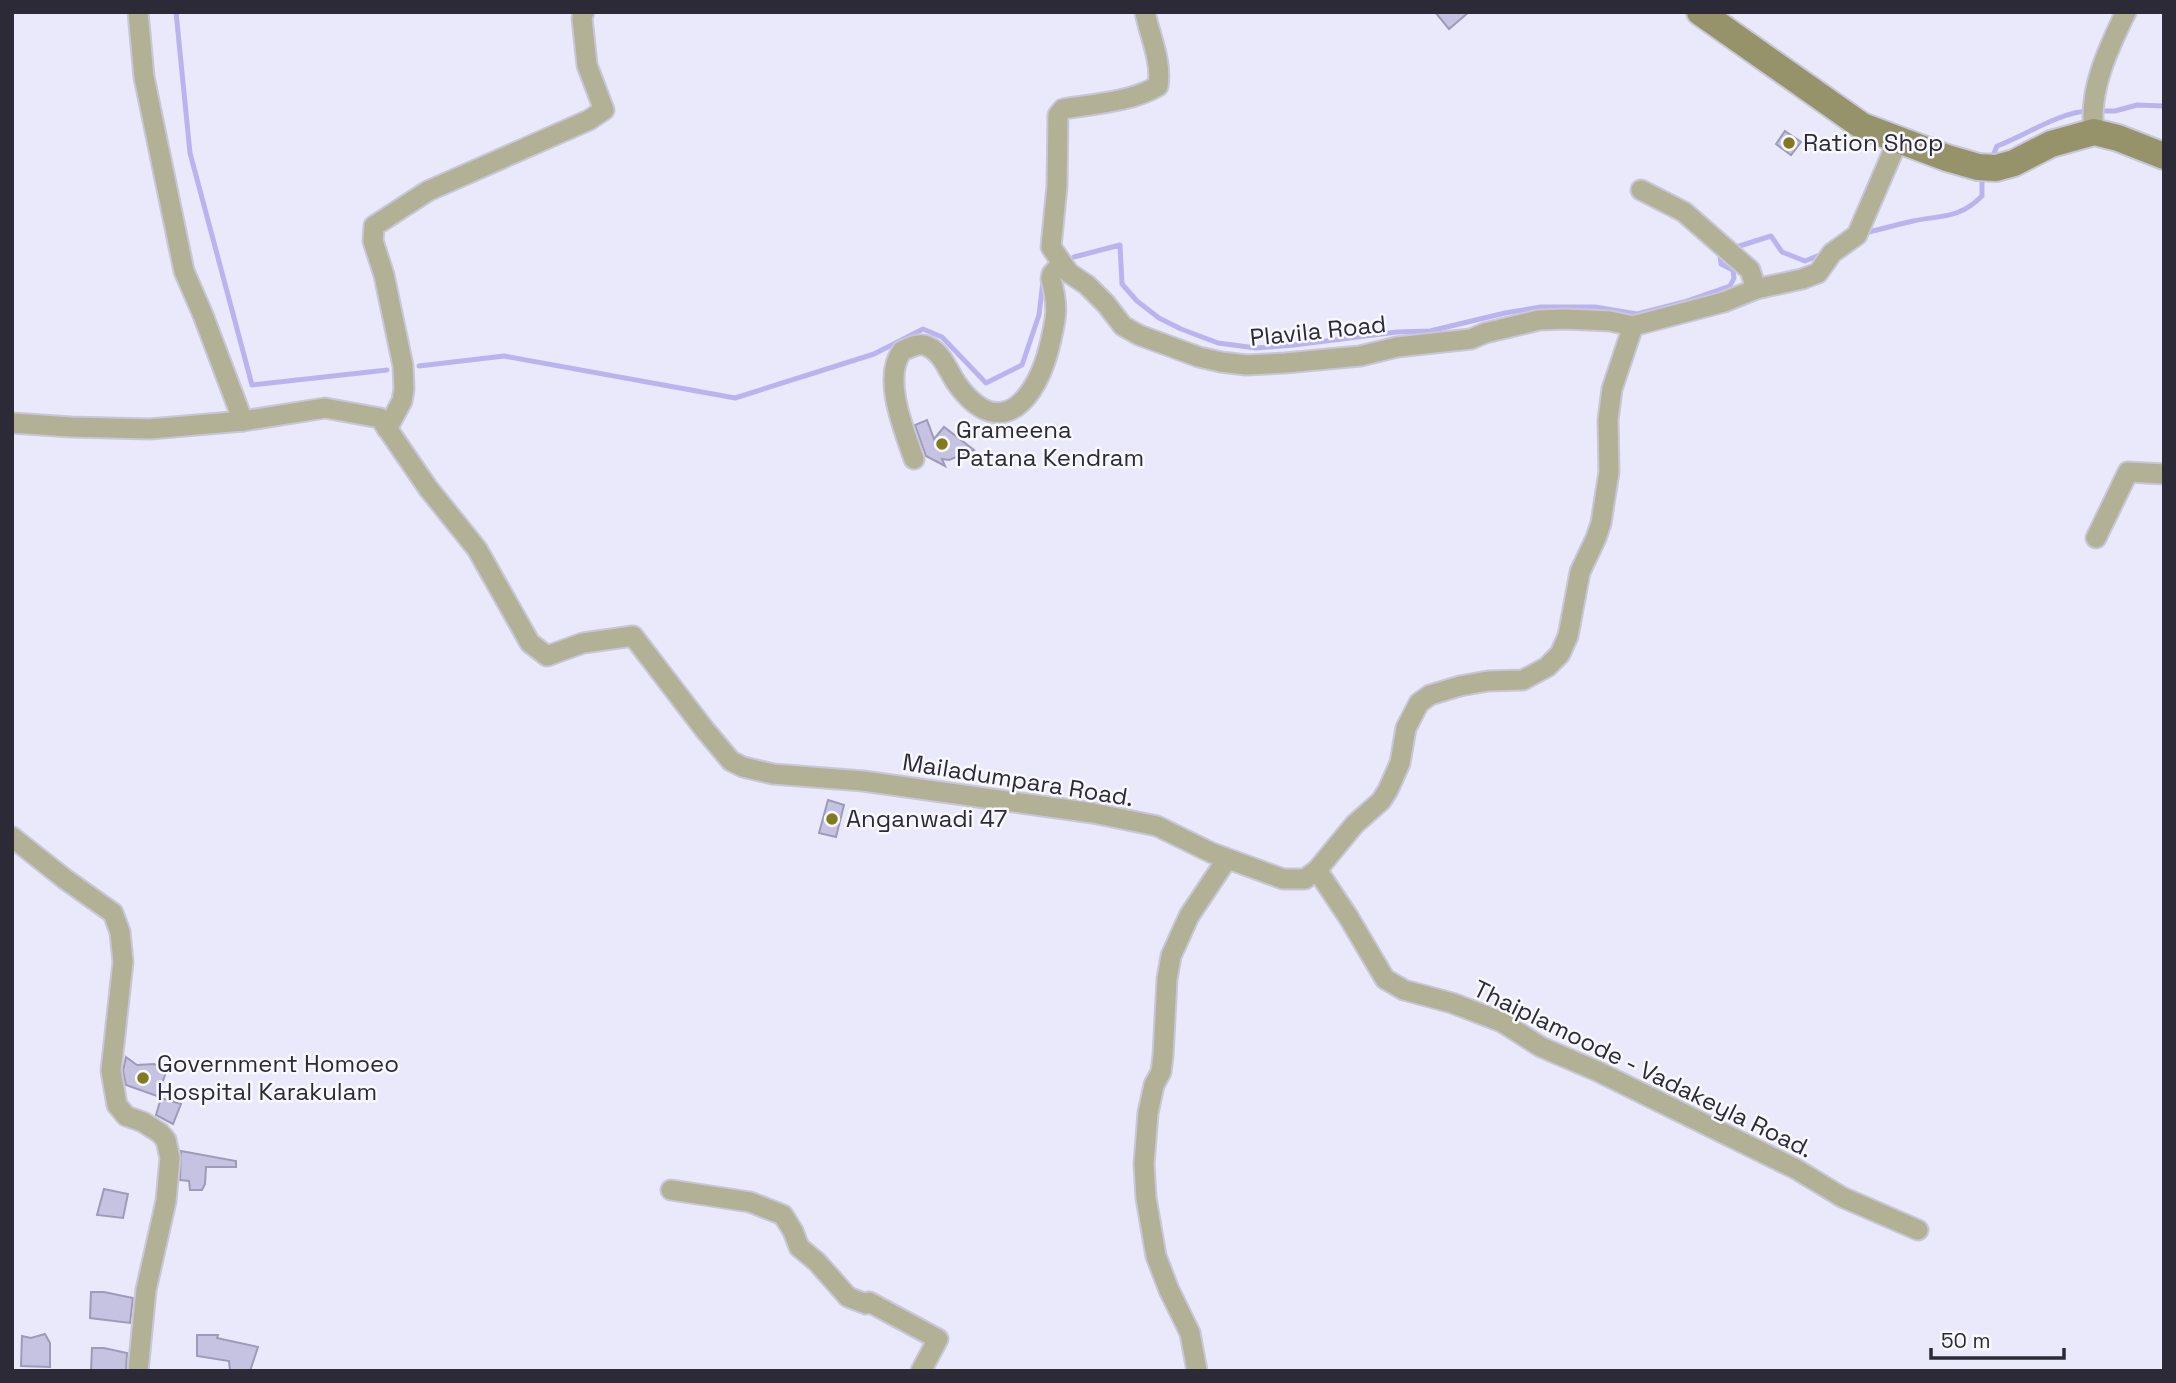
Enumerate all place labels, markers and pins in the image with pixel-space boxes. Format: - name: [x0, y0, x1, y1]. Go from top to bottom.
- place label: Ration Shop: [1803, 127, 1944, 158]
- marker: Ration Shop: [1781, 135, 1797, 151]
- place label: Grameena Patana Kendram: [956, 414, 1144, 473]
- marker: Grameena Patana Kendram: [934, 436, 950, 452]
- place label: Anganwadi 47: [846, 803, 1007, 834]
- marker: Anganwadi 47: [824, 811, 840, 827]
- place label: Government Homoeo Hospital Karakulam: [157, 1048, 399, 1107]
- marker: Government Homoeo Hospital Karakulam: [135, 1070, 151, 1086]

